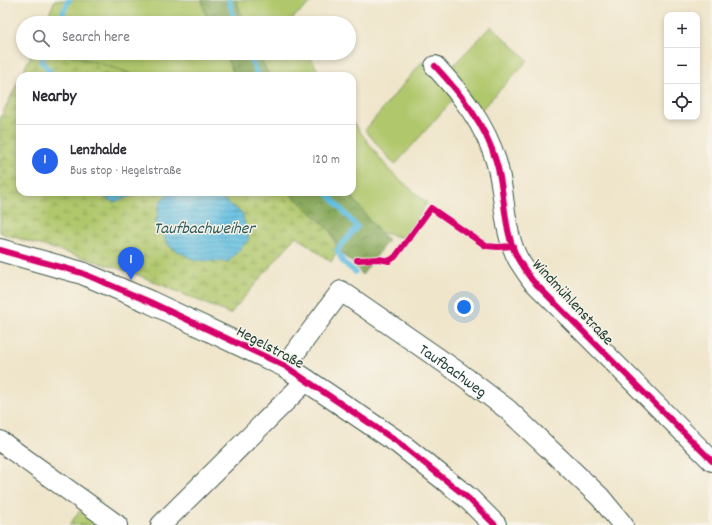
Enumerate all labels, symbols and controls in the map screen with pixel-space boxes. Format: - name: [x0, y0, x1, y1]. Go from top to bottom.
- map controls: [664, 12, 700, 120]
- button: +: [664, 12, 700, 48]
- search box: [16, 16, 356, 60]
- icon: search: [30, 27, 52, 49]
- text: Search here: [62, 27, 130, 49]
- button: −: [664, 48, 700, 84]
- button: locate: [664, 84, 700, 120]
- text: Nearby: [32, 86, 76, 110]
- text: Lenzhalde: [70, 140, 126, 162]
- text: 1: [44, 151, 46, 170]
- text: 120 m: [312, 151, 340, 170]
- text: Bus stop · Hegelstraße: [70, 162, 181, 181]
- water label: Taufbachweiher: [153, 218, 256, 242]
- pin: 1: [118, 247, 144, 280]
- street label: Windmühlenstraße: [526, 254, 618, 351]
- your location: [454, 297, 474, 317]
- street label: Hegelstraße: [232, 321, 308, 376]
- street label: Taufbachweg: [413, 339, 491, 404]

